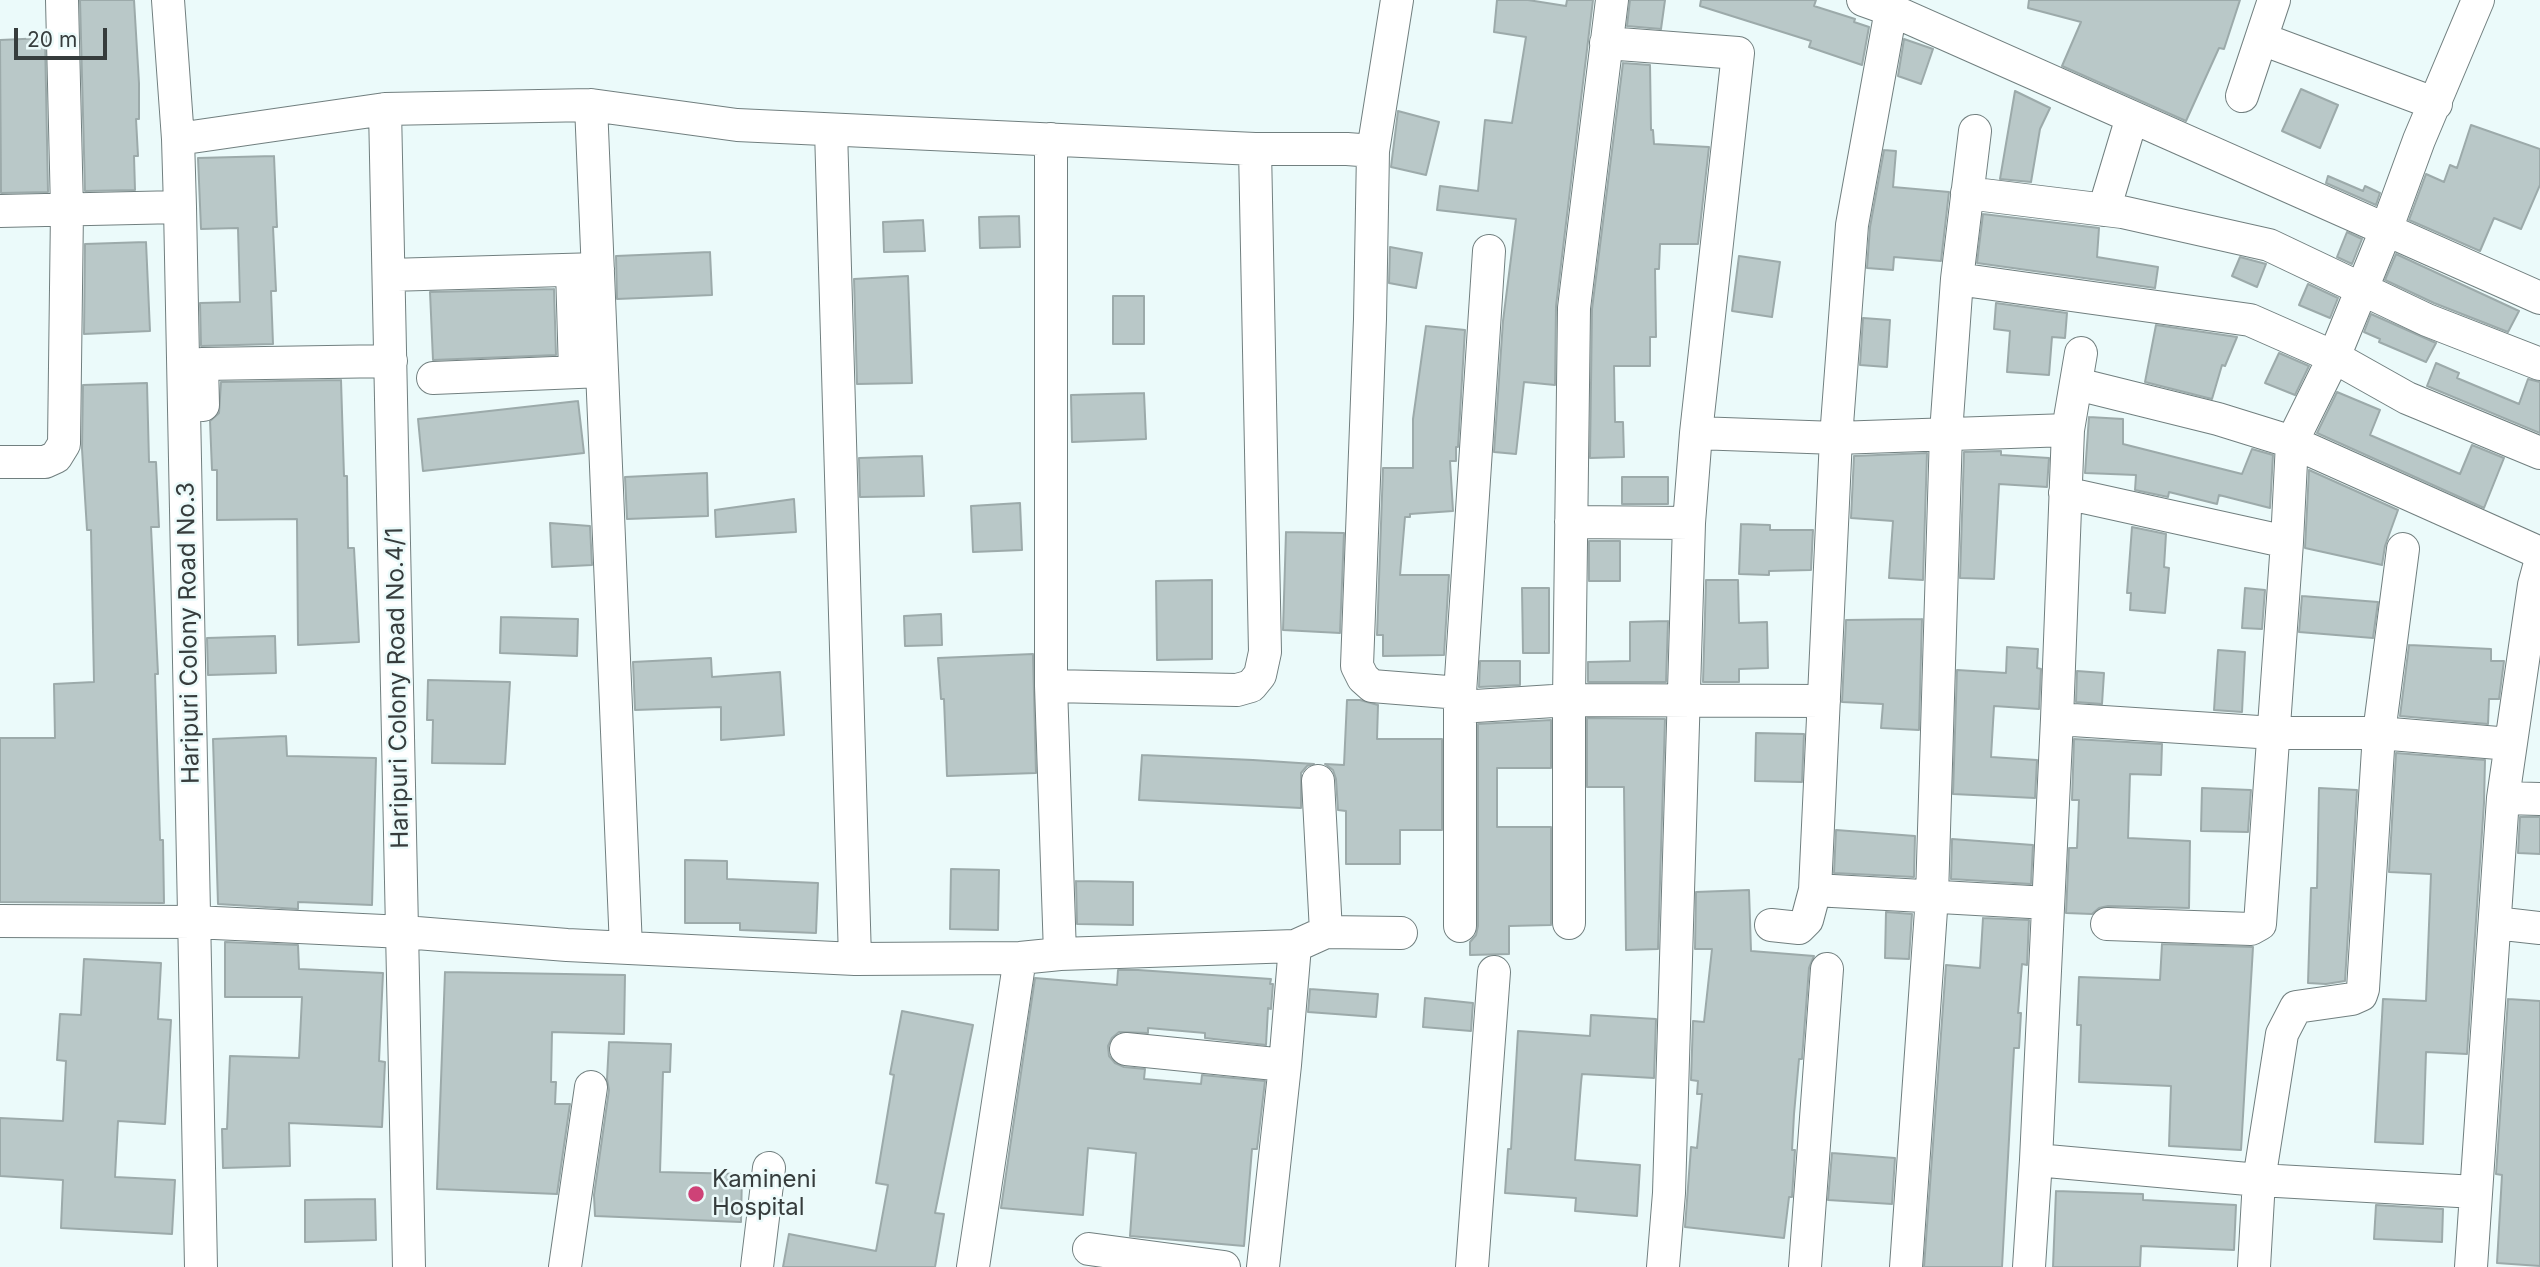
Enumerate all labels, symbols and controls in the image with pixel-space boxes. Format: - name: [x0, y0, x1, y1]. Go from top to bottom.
- scale bar: [18, 14, 110, 58]
- text: 20 m: [27, 27, 77, 52]
- street label: Haripuri Colony Road No.3: [172, 482, 206, 784]
- street label: Haripuri Colony Road No.4/1: [381, 527, 415, 849]
- place label: Kamineni Hospital: [712, 1166, 817, 1222]
- marker: Kamineni Hospital: [686, 1184, 706, 1204]

